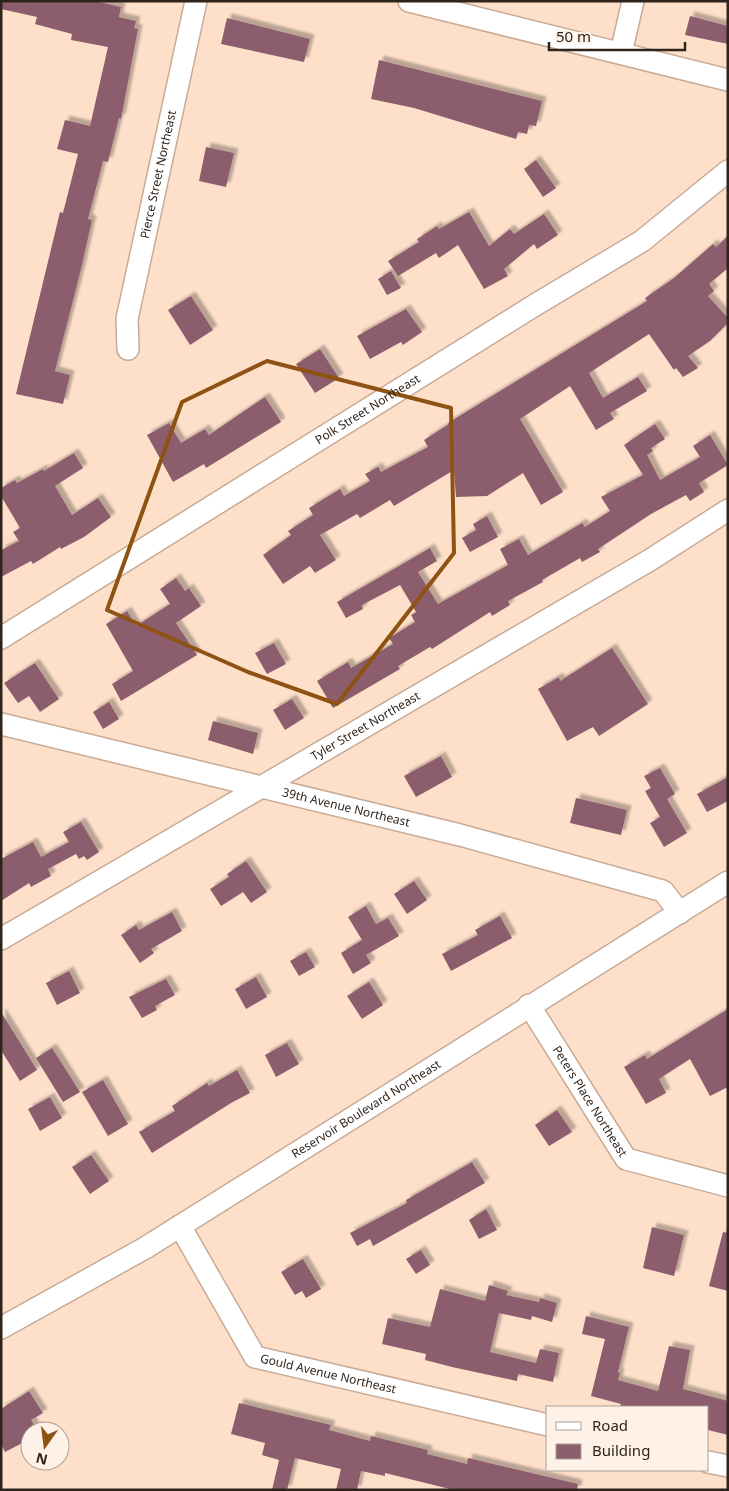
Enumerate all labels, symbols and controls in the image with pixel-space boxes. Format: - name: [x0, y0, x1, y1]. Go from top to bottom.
- scale bar: [549, 20, 685, 52]
- text: 50 m: [556, 26, 591, 46]
- street label: Pierce Street Northeast: [136, 108, 180, 240]
- street label: Polk Street Northeast: [312, 370, 424, 448]
- street label: Tyler Street Northeast: [307, 687, 424, 764]
- street label: 39th Avenue Northeast: [281, 783, 412, 831]
- street label: Peters Place Northeast: [549, 1042, 632, 1161]
- street label: Reservoir Boulevard Northeast: [288, 1055, 444, 1162]
- street label: Gould Avenue Northeast: [259, 1349, 399, 1398]
- legend: [546, 1406, 709, 1471]
- text: Road: [592, 1415, 628, 1435]
- north arrow: [20, 1421, 70, 1471]
- text: Building: [592, 1440, 650, 1460]
- text: N: [34, 1449, 50, 1470]

